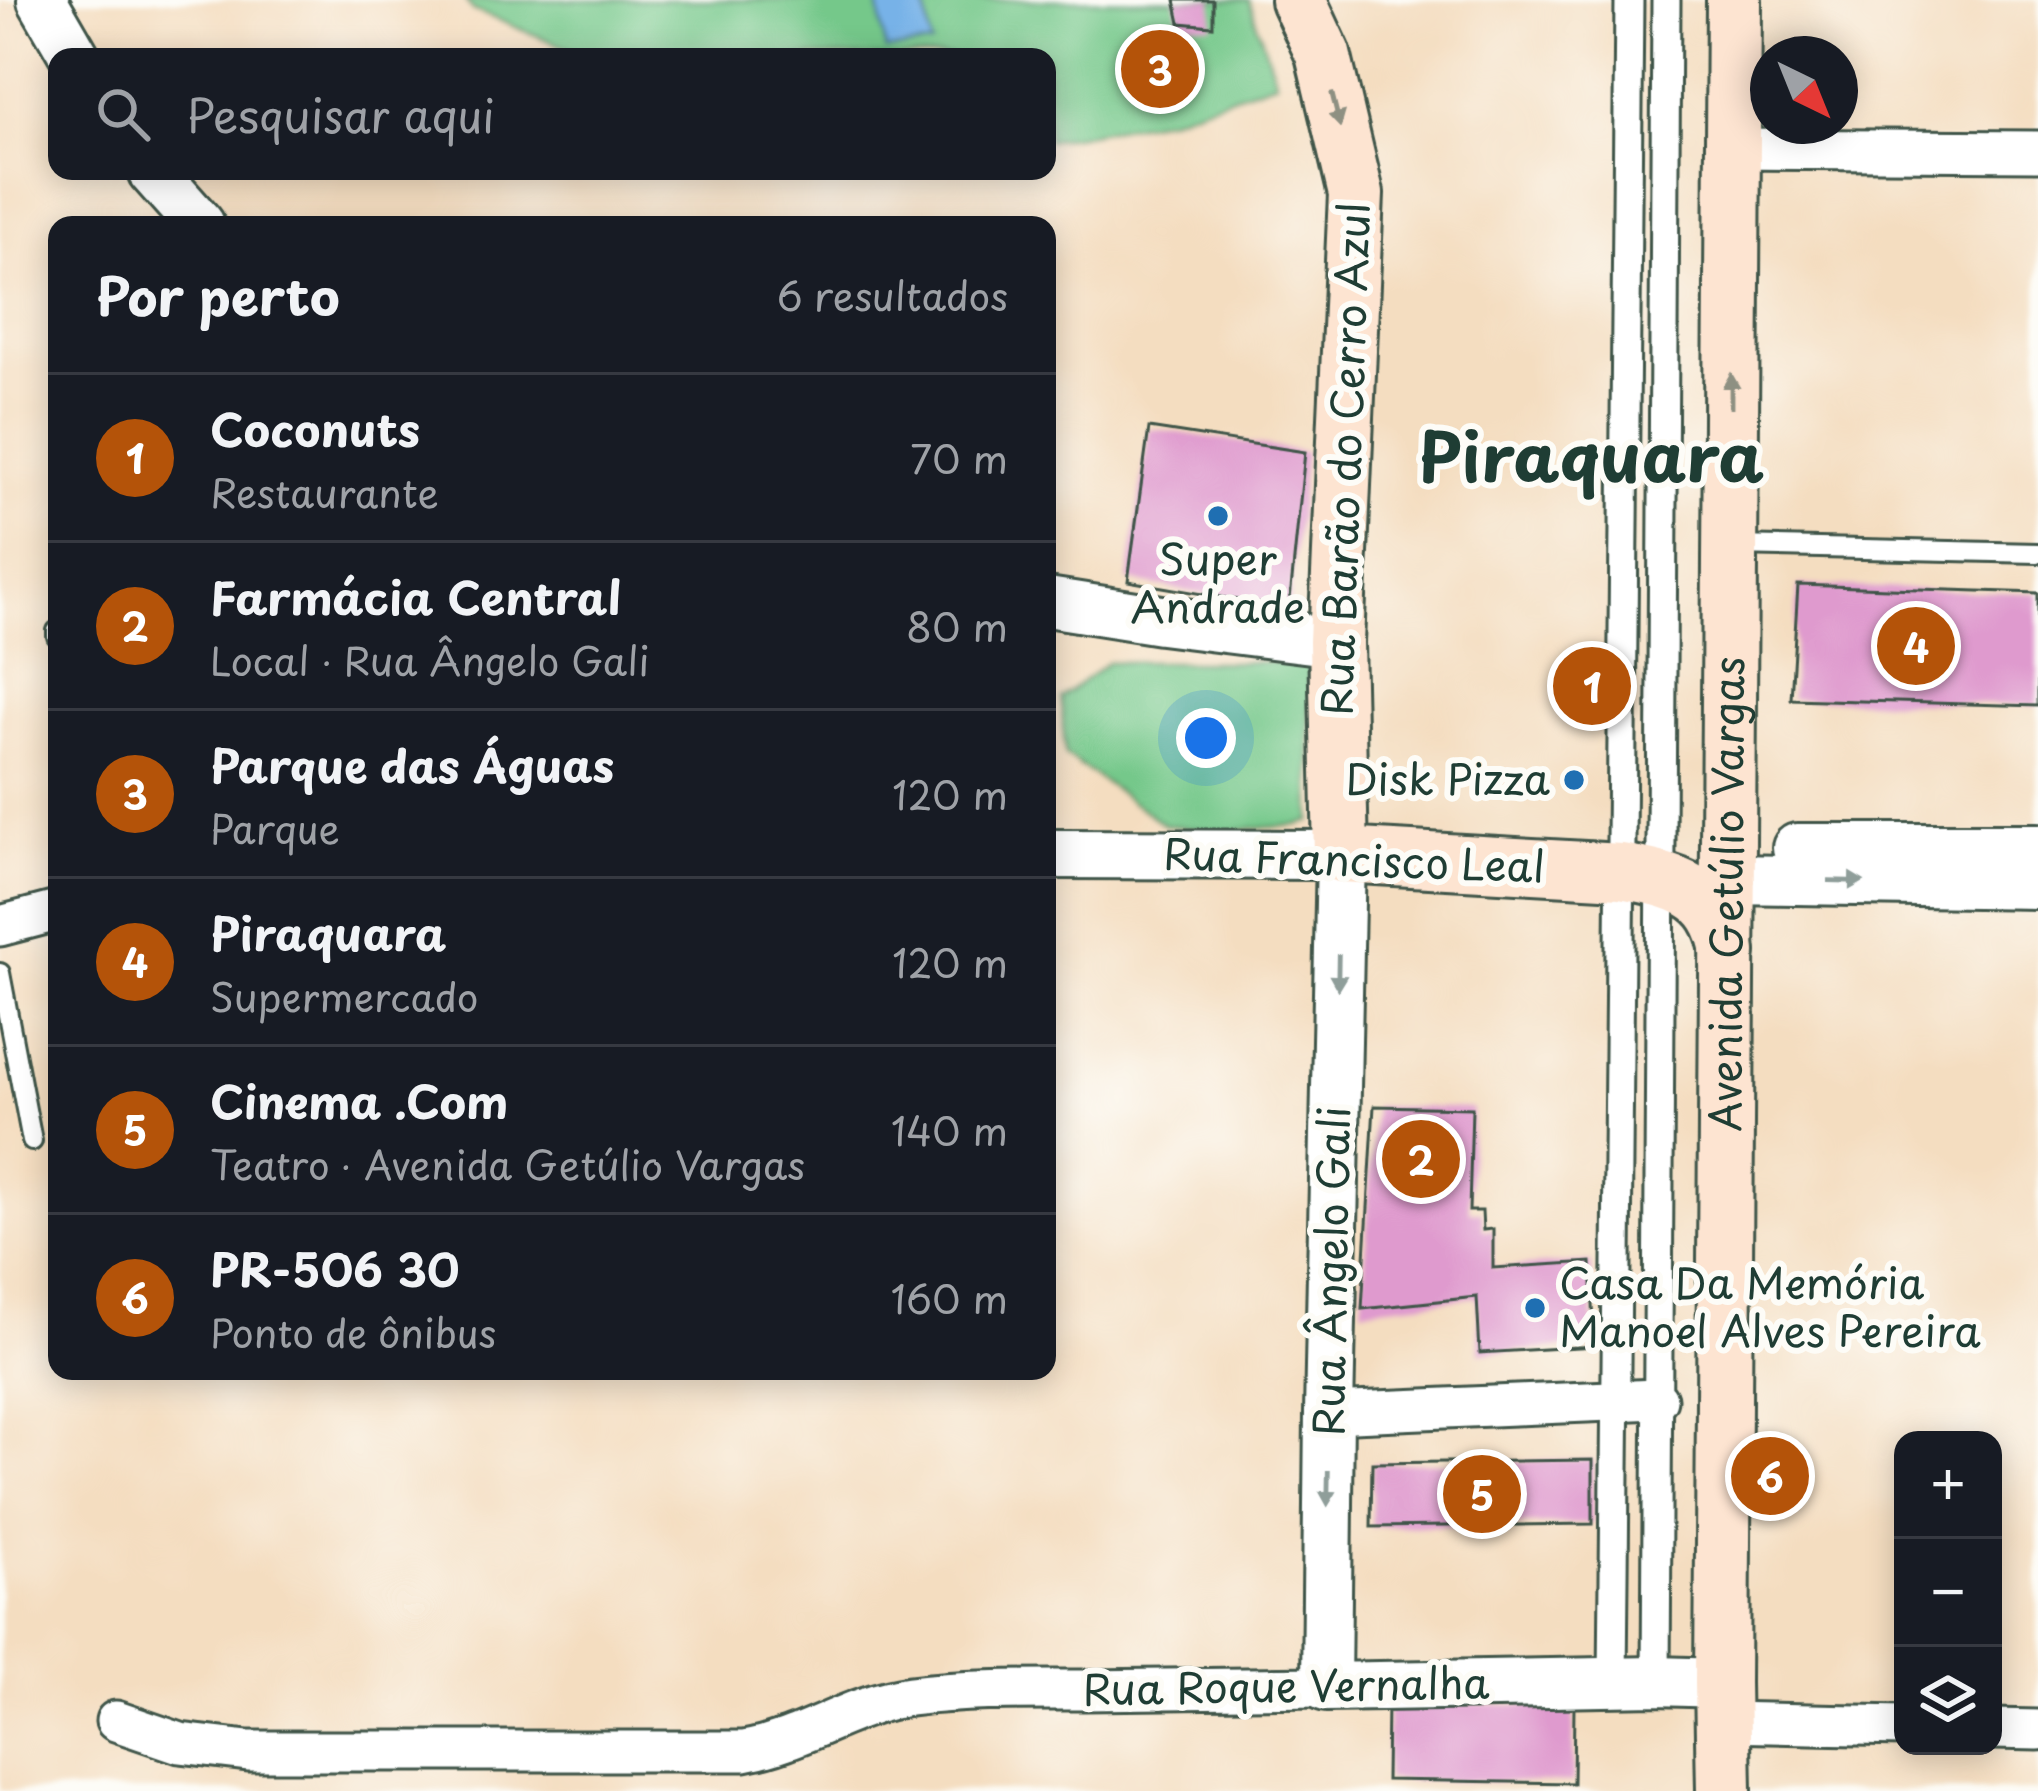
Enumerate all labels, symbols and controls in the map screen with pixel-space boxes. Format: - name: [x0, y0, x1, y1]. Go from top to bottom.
- pin: 3: [1121, 24, 1199, 114]
- north arrow: [1750, 36, 1858, 144]
- search box: [48, 48, 1056, 180]
- text: Pesquisar aqui: [186, 80, 495, 148]
- icon: search: [90, 81, 156, 147]
- one-way arrow: [1327, 92, 1346, 129]
- street label: Rua Barão do Cerro Azul: [1303, 201, 1384, 716]
- text: Por perto: [96, 256, 340, 333]
- text: 6 resultados: [777, 265, 1008, 324]
- one-way arrow: [1721, 371, 1741, 409]
- text: Coconuts: [210, 394, 420, 462]
- district label: Piraquara: [1418, 405, 1764, 504]
- text: 1: [126, 428, 144, 487]
- text: 70 m: [910, 428, 1008, 487]
- text: Restaurante: [210, 462, 439, 521]
- marker: Super Andrade: [1205, 503, 1231, 529]
- place label: Super Andrade: [1131, 526, 1305, 637]
- text: Farmácia Central: [210, 562, 621, 630]
- text: 2: [121, 596, 149, 655]
- text: 80 m: [906, 596, 1008, 655]
- pin: 4: [1877, 601, 1955, 691]
- text: Local · Rua Ângelo Gali: [210, 630, 649, 689]
- pin: 1: [1553, 641, 1631, 731]
- street label: Avenida Getúlio Vargas: [1692, 656, 1758, 1132]
- your location: [1176, 708, 1236, 768]
- text: Parque das Águas: [210, 730, 614, 798]
- place label: Disk Pizza: [1345, 746, 1550, 809]
- text: 3: [122, 764, 148, 823]
- text: 120 m: [892, 764, 1008, 823]
- marker: Disk Pizza: [1561, 767, 1587, 793]
- text: Parque: [210, 798, 340, 857]
- street label: Rua Francisco Leal: [1163, 820, 1546, 897]
- one-way arrow: [1828, 871, 1866, 891]
- text: Piraquara: [210, 898, 446, 966]
- text: 4: [122, 932, 148, 991]
- text: 120 m: [892, 932, 1008, 991]
- one-way arrow: [1328, 954, 1348, 992]
- text: Supermercado: [210, 966, 479, 1025]
- text: Cinema .Com: [210, 1066, 508, 1134]
- text: 5: [123, 1100, 147, 1159]
- text: 140 m: [891, 1100, 1008, 1159]
- street label: Rua Ângelo Gali: [1295, 1105, 1364, 1437]
- pin: 2: [1382, 1114, 1460, 1204]
- text: Teatro · Avenida Getúlio Vargas: [210, 1134, 805, 1193]
- text: PR-506 30: [210, 1234, 460, 1302]
- place label: Casa Da Memória Manoel Alves Pereira: [1559, 1250, 1981, 1361]
- text: 6: [121, 1268, 149, 1327]
- text: 160 m: [891, 1268, 1008, 1327]
- marker: Casa Da Memória Manoel Alves Pereira: [1522, 1295, 1548, 1321]
- text: Ponto de ônibus: [210, 1302, 496, 1361]
- pin: 6: [1731, 1431, 1809, 1521]
- map controls: [1894, 1431, 2002, 1755]
- button: +: [1894, 1431, 2002, 1539]
- pin: 5: [1443, 1449, 1521, 1539]
- one-way arrow: [1318, 1470, 1338, 1508]
- button: −: [1894, 1539, 2002, 1647]
- button: layers: [1894, 1647, 2002, 1755]
- street label: Rua Roque Vernalha: [1082, 1649, 1490, 1720]

